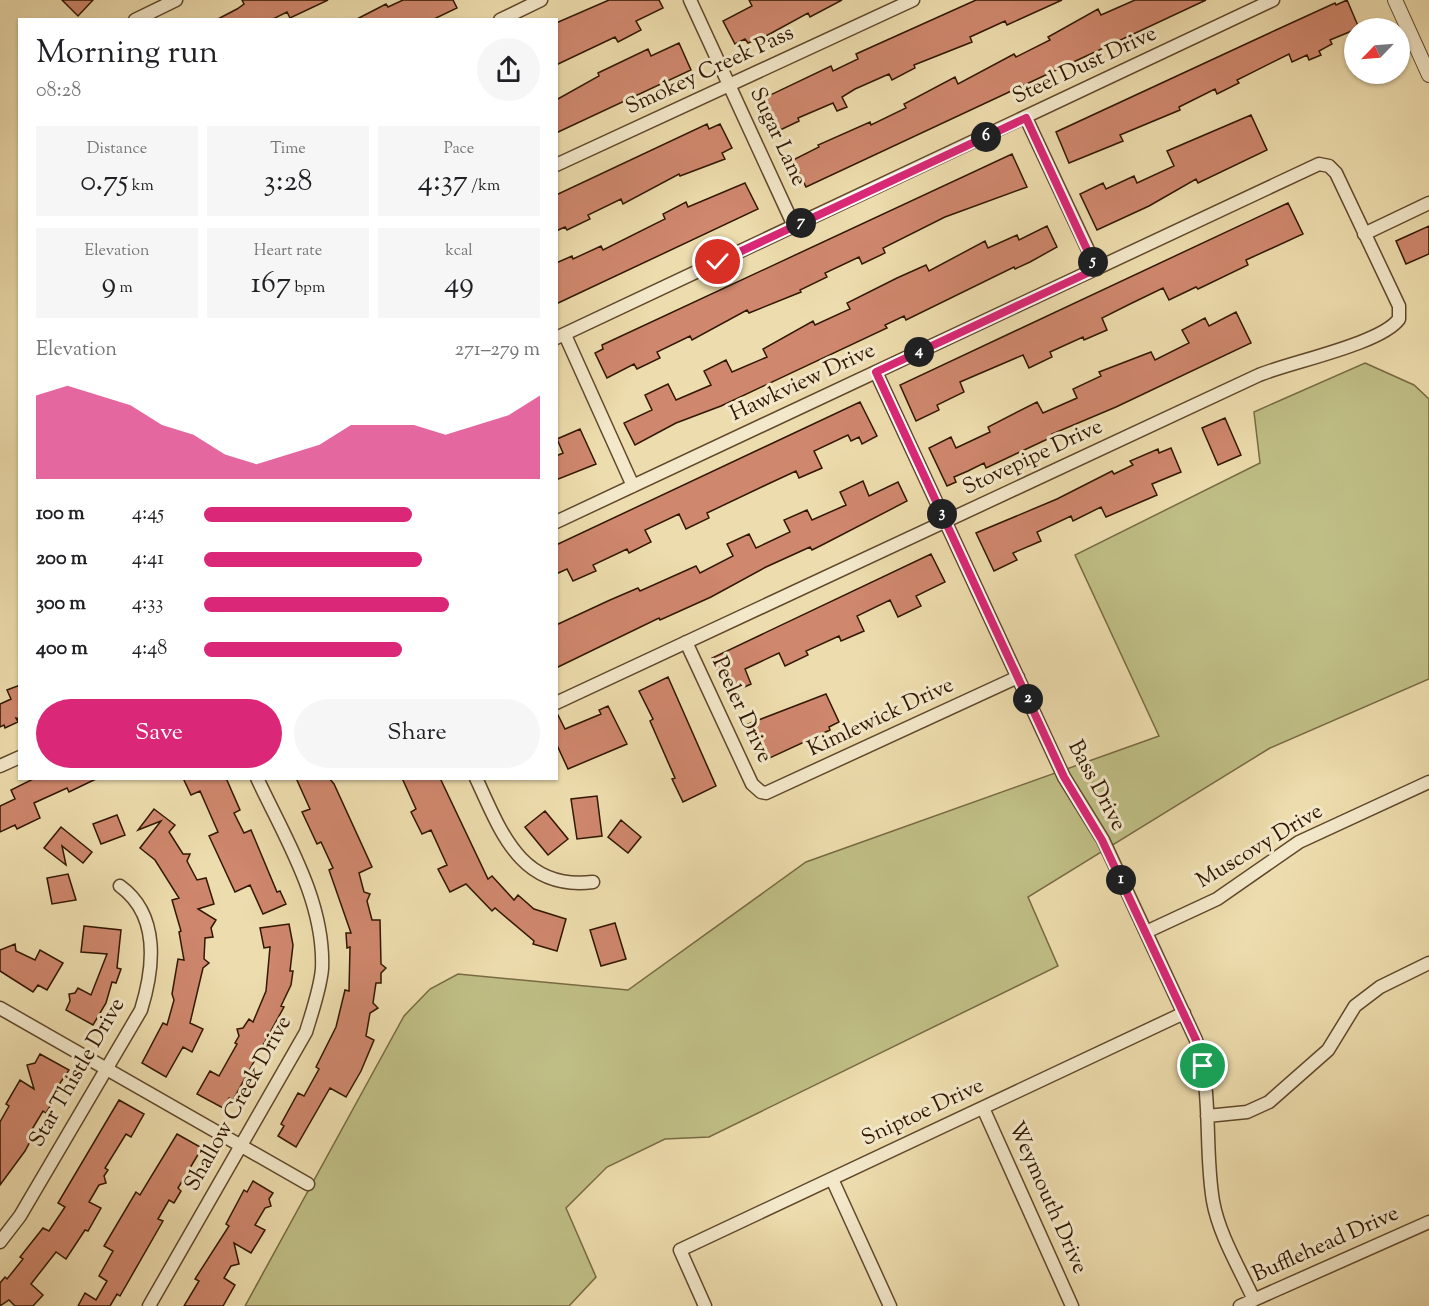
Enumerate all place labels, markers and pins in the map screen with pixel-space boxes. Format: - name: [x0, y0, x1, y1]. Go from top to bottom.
- pin: 6: [971, 122, 1001, 152]
- pin: 7: [786, 208, 816, 238]
- pin: [692, 236, 743, 287]
- pin: 5: [1078, 247, 1108, 277]
- pin: 4: [904, 337, 934, 367]
- pin: 3: [927, 499, 957, 529]
- pin: 2: [1013, 684, 1043, 714]
- pin: 1: [1106, 865, 1136, 895]
- pin: [1177, 1040, 1228, 1091]

